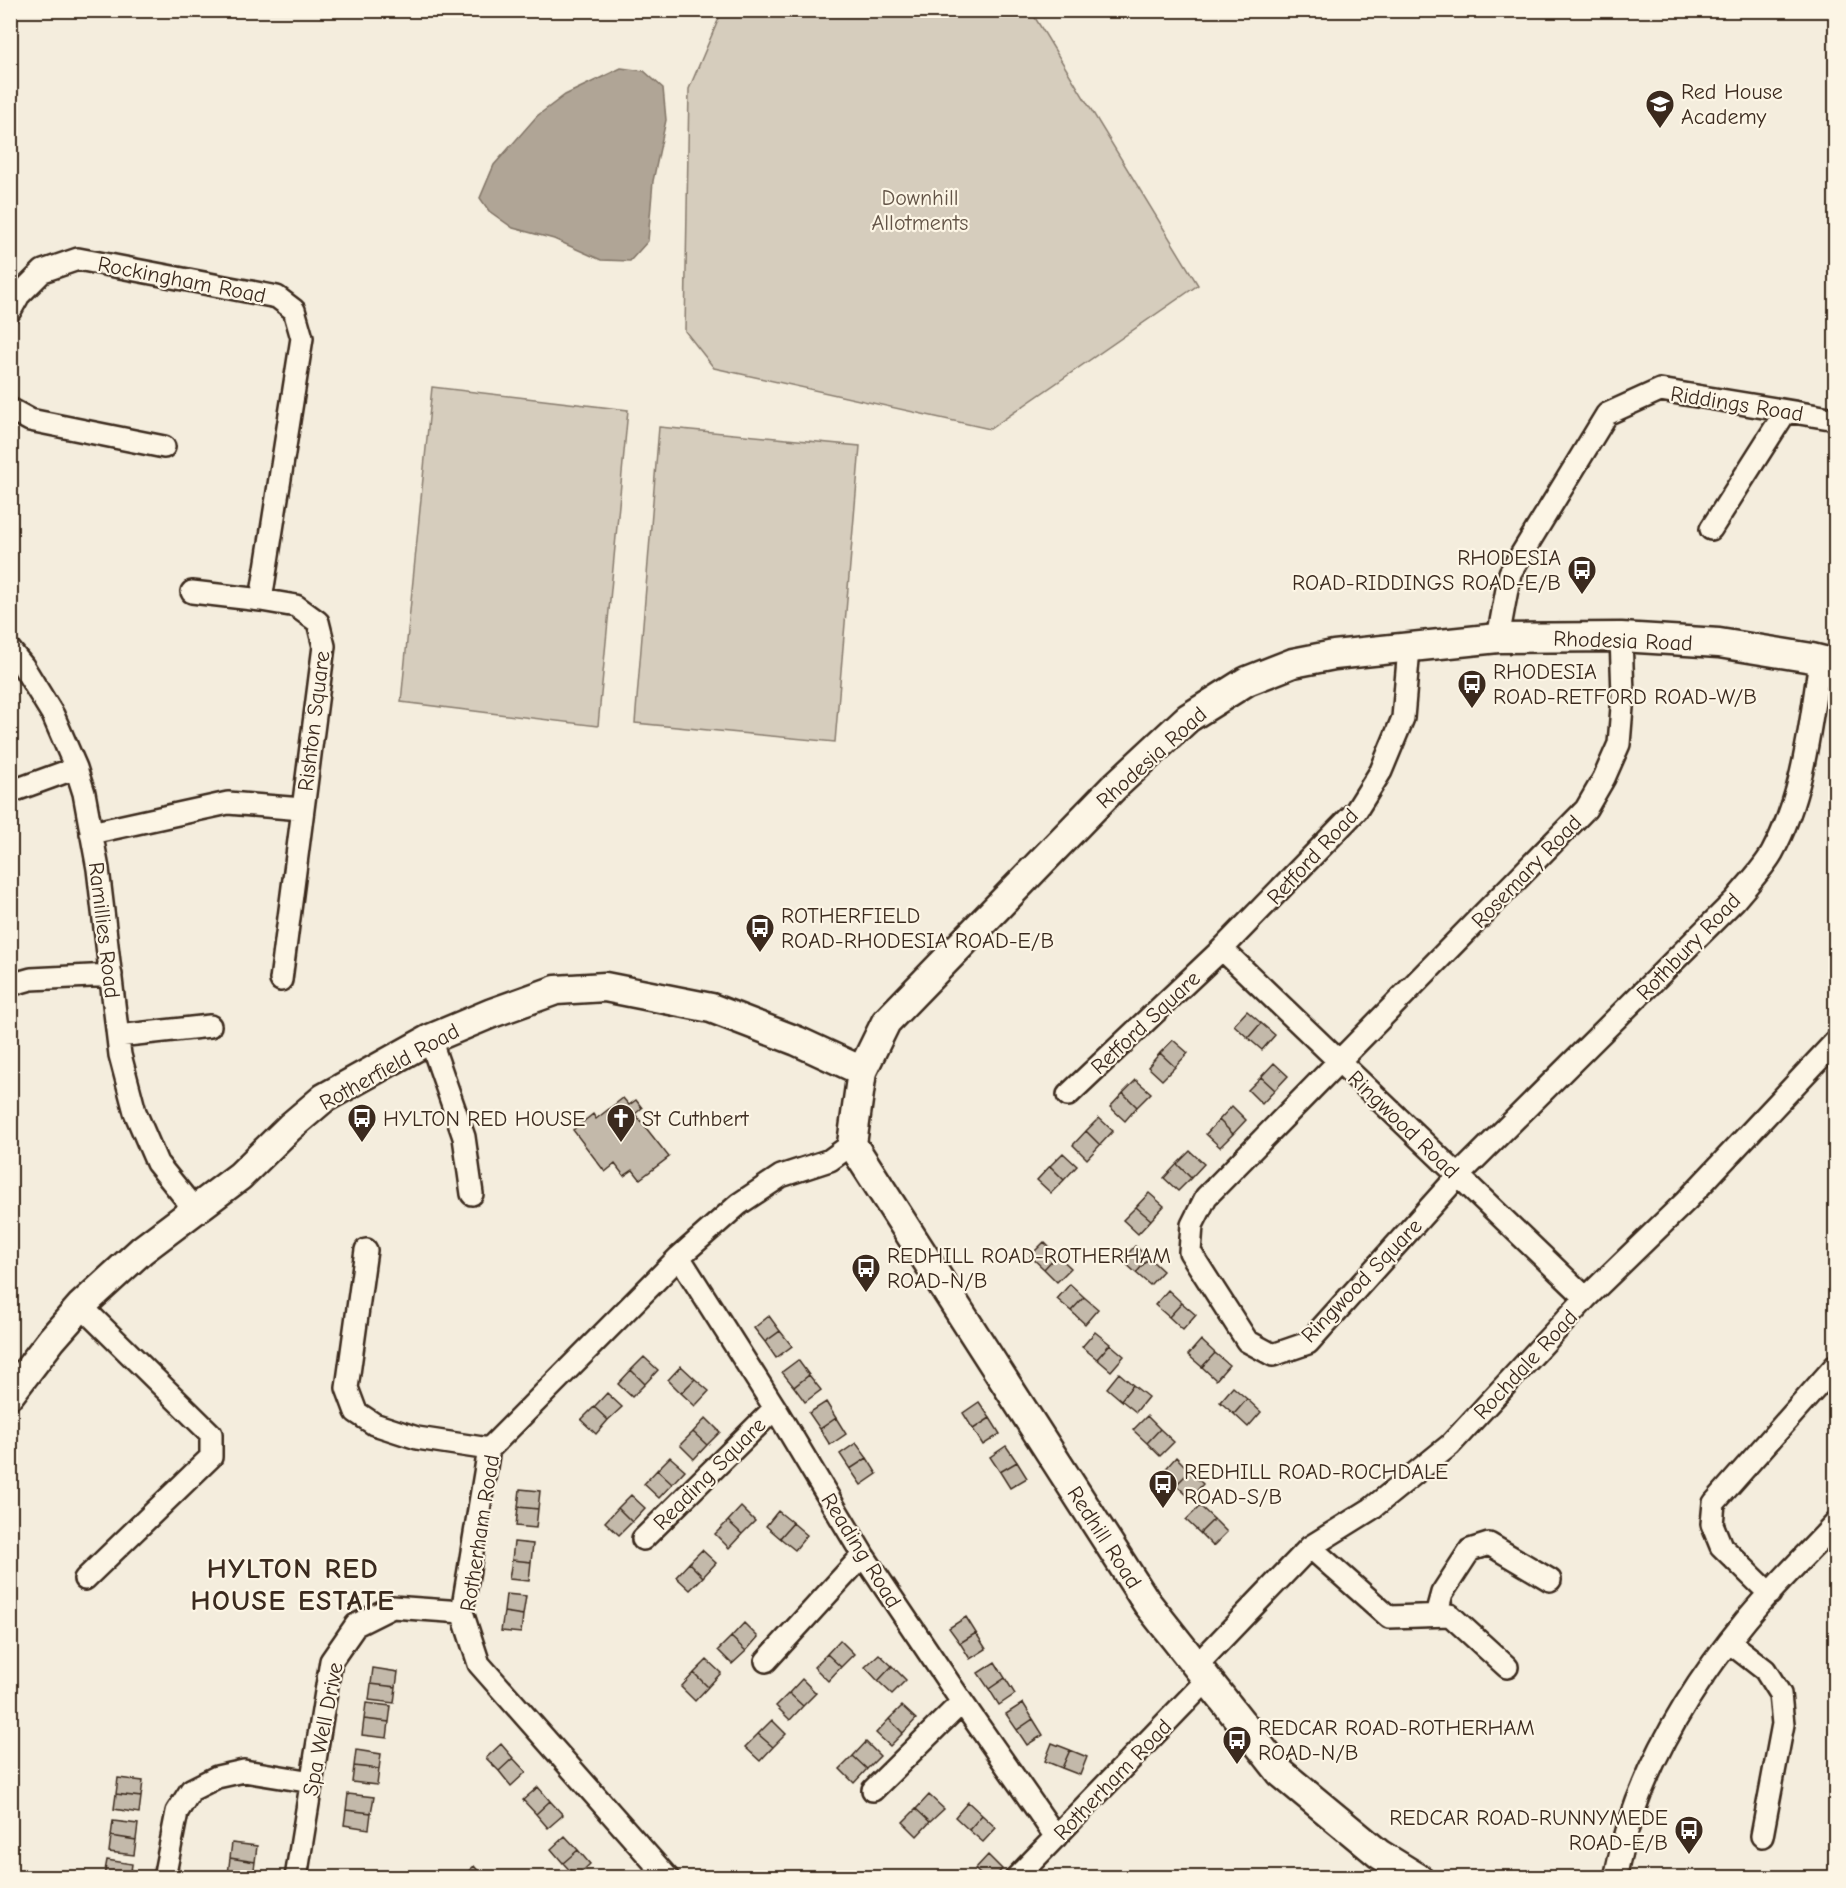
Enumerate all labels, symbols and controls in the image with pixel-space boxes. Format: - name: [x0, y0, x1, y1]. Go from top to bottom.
- place label: Red House Academy: [1681, 79, 1783, 130]
- school or university icon: Red House Academy: [1644, 88, 1676, 130]
- park label: Downhill Allotments: [872, 185, 968, 236]
- street label: Rockingham Road: [96, 251, 268, 309]
- street label: Riddings Road: [1669, 381, 1805, 427]
- place label: RHODESIA ROAD-RIDDINGS ROAD-E/B: [1292, 545, 1561, 596]
- bus stop icon: RHODESIA ROAD-RIDDINGS ROAD-E/B: [1566, 554, 1598, 596]
- street label: Rhodesia Road: [1553, 626, 1693, 656]
- street label: Rishton Square: [292, 649, 336, 793]
- place label: RHODESIA ROAD-RETFORD ROAD-W/B: [1493, 659, 1757, 710]
- bus stop icon: RHODESIA ROAD-RETFORD ROAD-W/B: [1456, 668, 1488, 710]
- street label: Rhodesia Road: [1091, 701, 1212, 814]
- street label: Retford Road: [1262, 803, 1364, 910]
- street label: Rosemary Road: [1466, 810, 1587, 934]
- street label: Ramillies Road: [83, 861, 125, 1000]
- street label: Rothbury Road: [1631, 888, 1746, 1006]
- place label: ROTHERFIELD ROAD-RHODESIA ROAD-E/B: [781, 903, 1054, 954]
- bus stop icon: ROTHERFIELD ROAD-RHODESIA ROAD-E/B: [744, 912, 776, 954]
- street label: Retford Square: [1086, 965, 1206, 1080]
- street label: Rotherfield Road: [315, 1018, 464, 1116]
- street label: Ringwood Road: [1342, 1065, 1464, 1184]
- bus stop icon: HYLTON RED HOUSE: [346, 1102, 378, 1144]
- church icon: St Cuthbert: [605, 1102, 637, 1144]
- place label: HYLTON RED HOUSE: [383, 1106, 585, 1132]
- place label: St Cuthbert: [642, 1106, 749, 1132]
- street label: Ringwood Square: [1296, 1213, 1427, 1348]
- place label: REDHILL ROAD-ROTHERHAM ROAD-N/B: [887, 1243, 1171, 1294]
- bus stop icon: REDHILL ROAD-ROTHERHAM ROAD-N/B: [850, 1252, 882, 1294]
- street label: Rochdale Road: [1468, 1304, 1583, 1425]
- street label: Reading Square: [648, 1412, 771, 1535]
- street label: Rotherham Road: [455, 1453, 505, 1613]
- place label: REDHILL ROAD-ROCHDALE ROAD-S/B: [1184, 1459, 1448, 1510]
- bus stop icon: REDHILL ROAD-ROCHDALE ROAD-S/B: [1147, 1468, 1179, 1510]
- street label: Redhill Road: [1061, 1481, 1147, 1594]
- street label: Reading Road: [816, 1488, 907, 1613]
- district label: HYLTON RED HOUSE ESTATE: [191, 1553, 395, 1617]
- street label: Spa Well Drive: [297, 1660, 349, 1798]
- street label: Rotherham Road: [1048, 1714, 1177, 1846]
- place label: REDCAR ROAD-ROTHERHAM ROAD-N/B: [1258, 1715, 1535, 1766]
- bus stop icon: REDCAR ROAD-ROTHERHAM ROAD-N/B: [1221, 1724, 1253, 1766]
- place label: REDCAR ROAD-RUNNYMEDE ROAD-E/B: [1389, 1805, 1668, 1856]
- bus stop icon: REDCAR ROAD-RUNNYMEDE ROAD-E/B: [1673, 1814, 1705, 1856]

